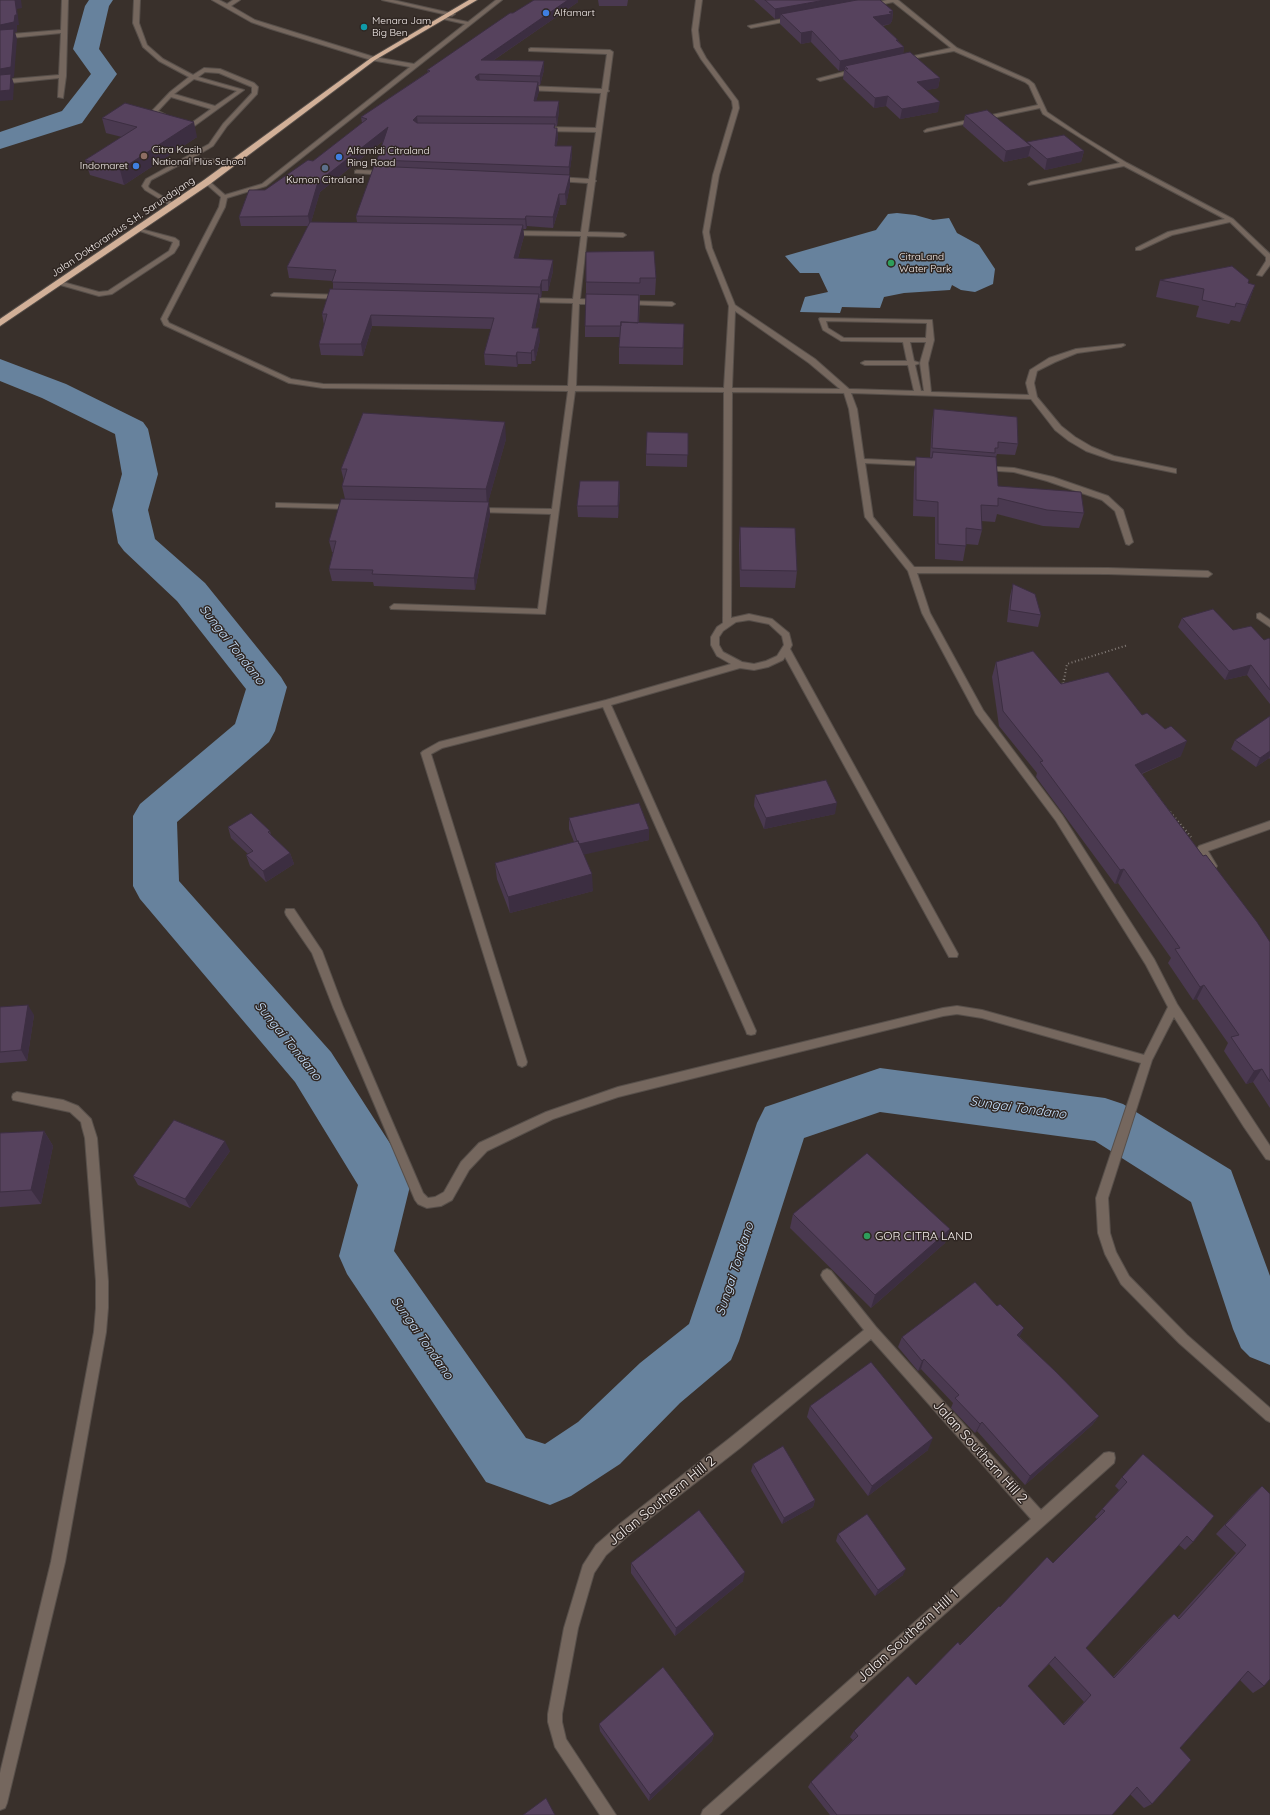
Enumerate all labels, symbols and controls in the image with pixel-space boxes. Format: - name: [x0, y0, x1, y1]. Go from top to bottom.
- place label: Alfamart: [554, 7, 595, 19]
- marker: Alfamart: [541, 8, 551, 18]
- place label: Menara Jam Big Ben: [372, 15, 431, 38]
- marker: Menara Jam Big Ben: [359, 22, 369, 32]
- place label: Citra Kasih National Plus School: [152, 144, 246, 168]
- place label: Alfamidi Citraland Ring Road: [347, 145, 430, 168]
- marker: Citra Kasih National Plus School: [139, 151, 149, 161]
- marker: Alfamidi Citraland Ring Road: [334, 152, 344, 162]
- place label: Indomaret: [80, 160, 128, 172]
- marker: Indomaret: [131, 161, 141, 171]
- marker: Kumon Citraland: [320, 163, 330, 173]
- street label: Jalan Doktorandus S.H. Sarundajang: [49, 174, 197, 280]
- place label: Kumon Citraland: [286, 174, 364, 186]
- place label: CitraLand Water Park: [899, 251, 951, 274]
- marker: CitraLand Water Park: [886, 258, 896, 268]
- water label: Sungai Tondano: [196, 602, 268, 688]
- water label: Sungai Tondano: [251, 998, 325, 1084]
- water label: Sungai Tondano: [969, 1094, 1067, 1122]
- water label: Sungai Tondano: [713, 1220, 757, 1318]
- place label: GOR CITRA LAND: [875, 1229, 973, 1243]
- marker: GOR CITRA LAND: [862, 1231, 872, 1241]
- water label: Sungai Tondano: [388, 1294, 456, 1382]
- street label: Jalan Southern Hill 2: [929, 1397, 1031, 1507]
- street label: Jalan Southern Hill 2: [605, 1452, 719, 1550]
- street label: Jalan Southern Hill 1: [854, 1586, 962, 1686]

